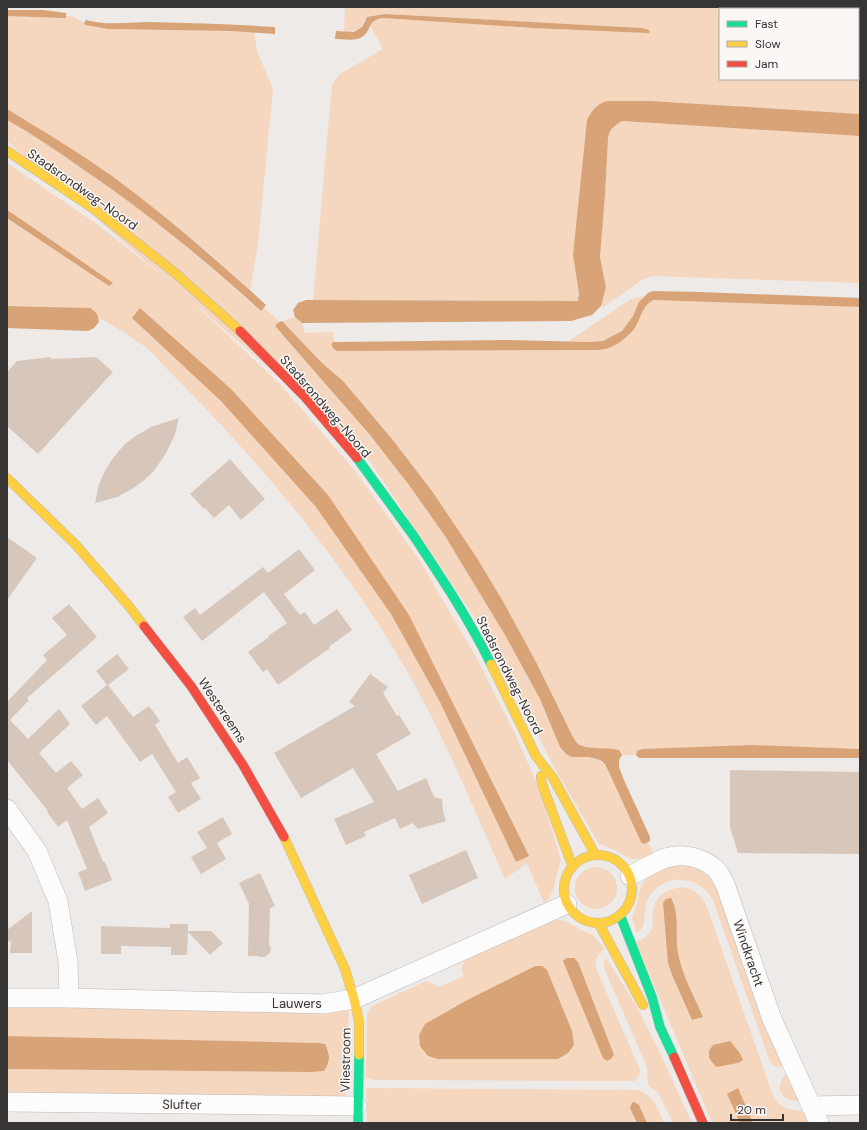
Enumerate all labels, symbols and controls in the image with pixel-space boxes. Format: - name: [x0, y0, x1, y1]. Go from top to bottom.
- legend: [719, 8, 859, 80]
- text: Fast: [755, 16, 778, 32]
- text: Slow: [755, 36, 781, 52]
- text: Jam: [755, 56, 778, 72]
- street label: Stadsrondweg-Noord: [24, 145, 141, 234]
- street label: Stadsrondweg-Noord: [276, 351, 375, 461]
- street label: Stadsrondweg-Noord: [472, 613, 547, 737]
- street label: Westereems: [194, 674, 251, 746]
- street label: Windkracht: [729, 917, 768, 989]
- street label: Lauwers: [272, 995, 322, 1012]
- street label: Vliestroom: [336, 1027, 355, 1093]
- street label: Slufter: [162, 1096, 202, 1113]
- scale bar: [731, 1096, 783, 1122]
- text: 20 m: [737, 1102, 766, 1118]

